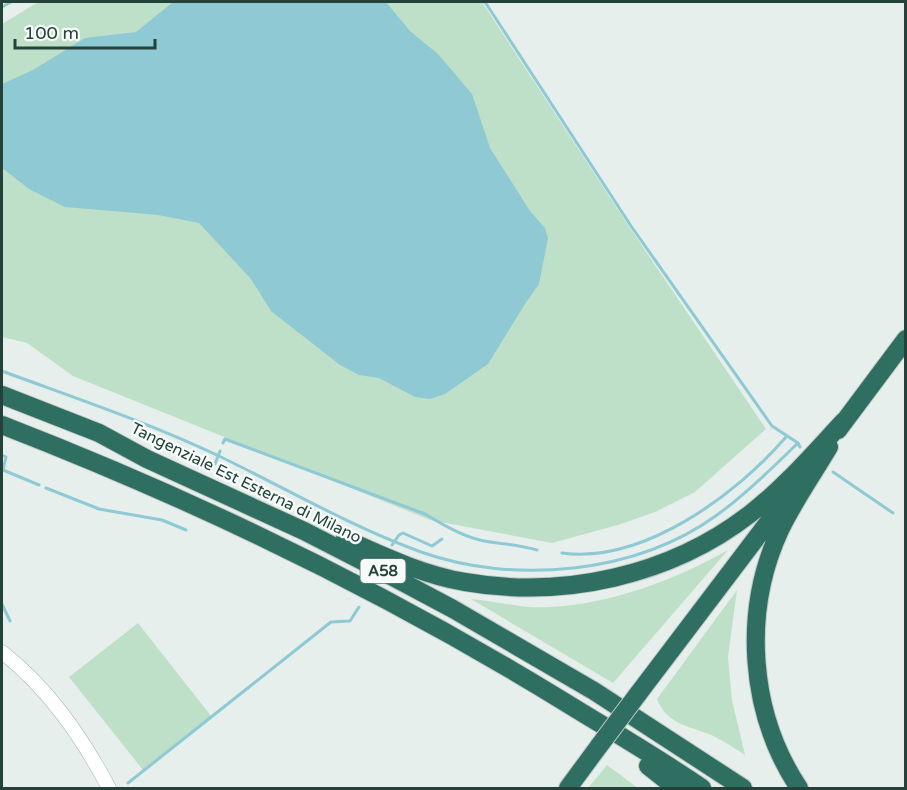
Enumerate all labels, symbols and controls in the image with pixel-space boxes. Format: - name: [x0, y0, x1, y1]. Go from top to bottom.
- scale bar: [15, 12, 154, 50]
- text: 100 m: [24, 22, 79, 44]
- street label: Tangenziale Est Esterna di Milano: [127, 418, 365, 548]
- road number: A58: [360, 559, 406, 583]

